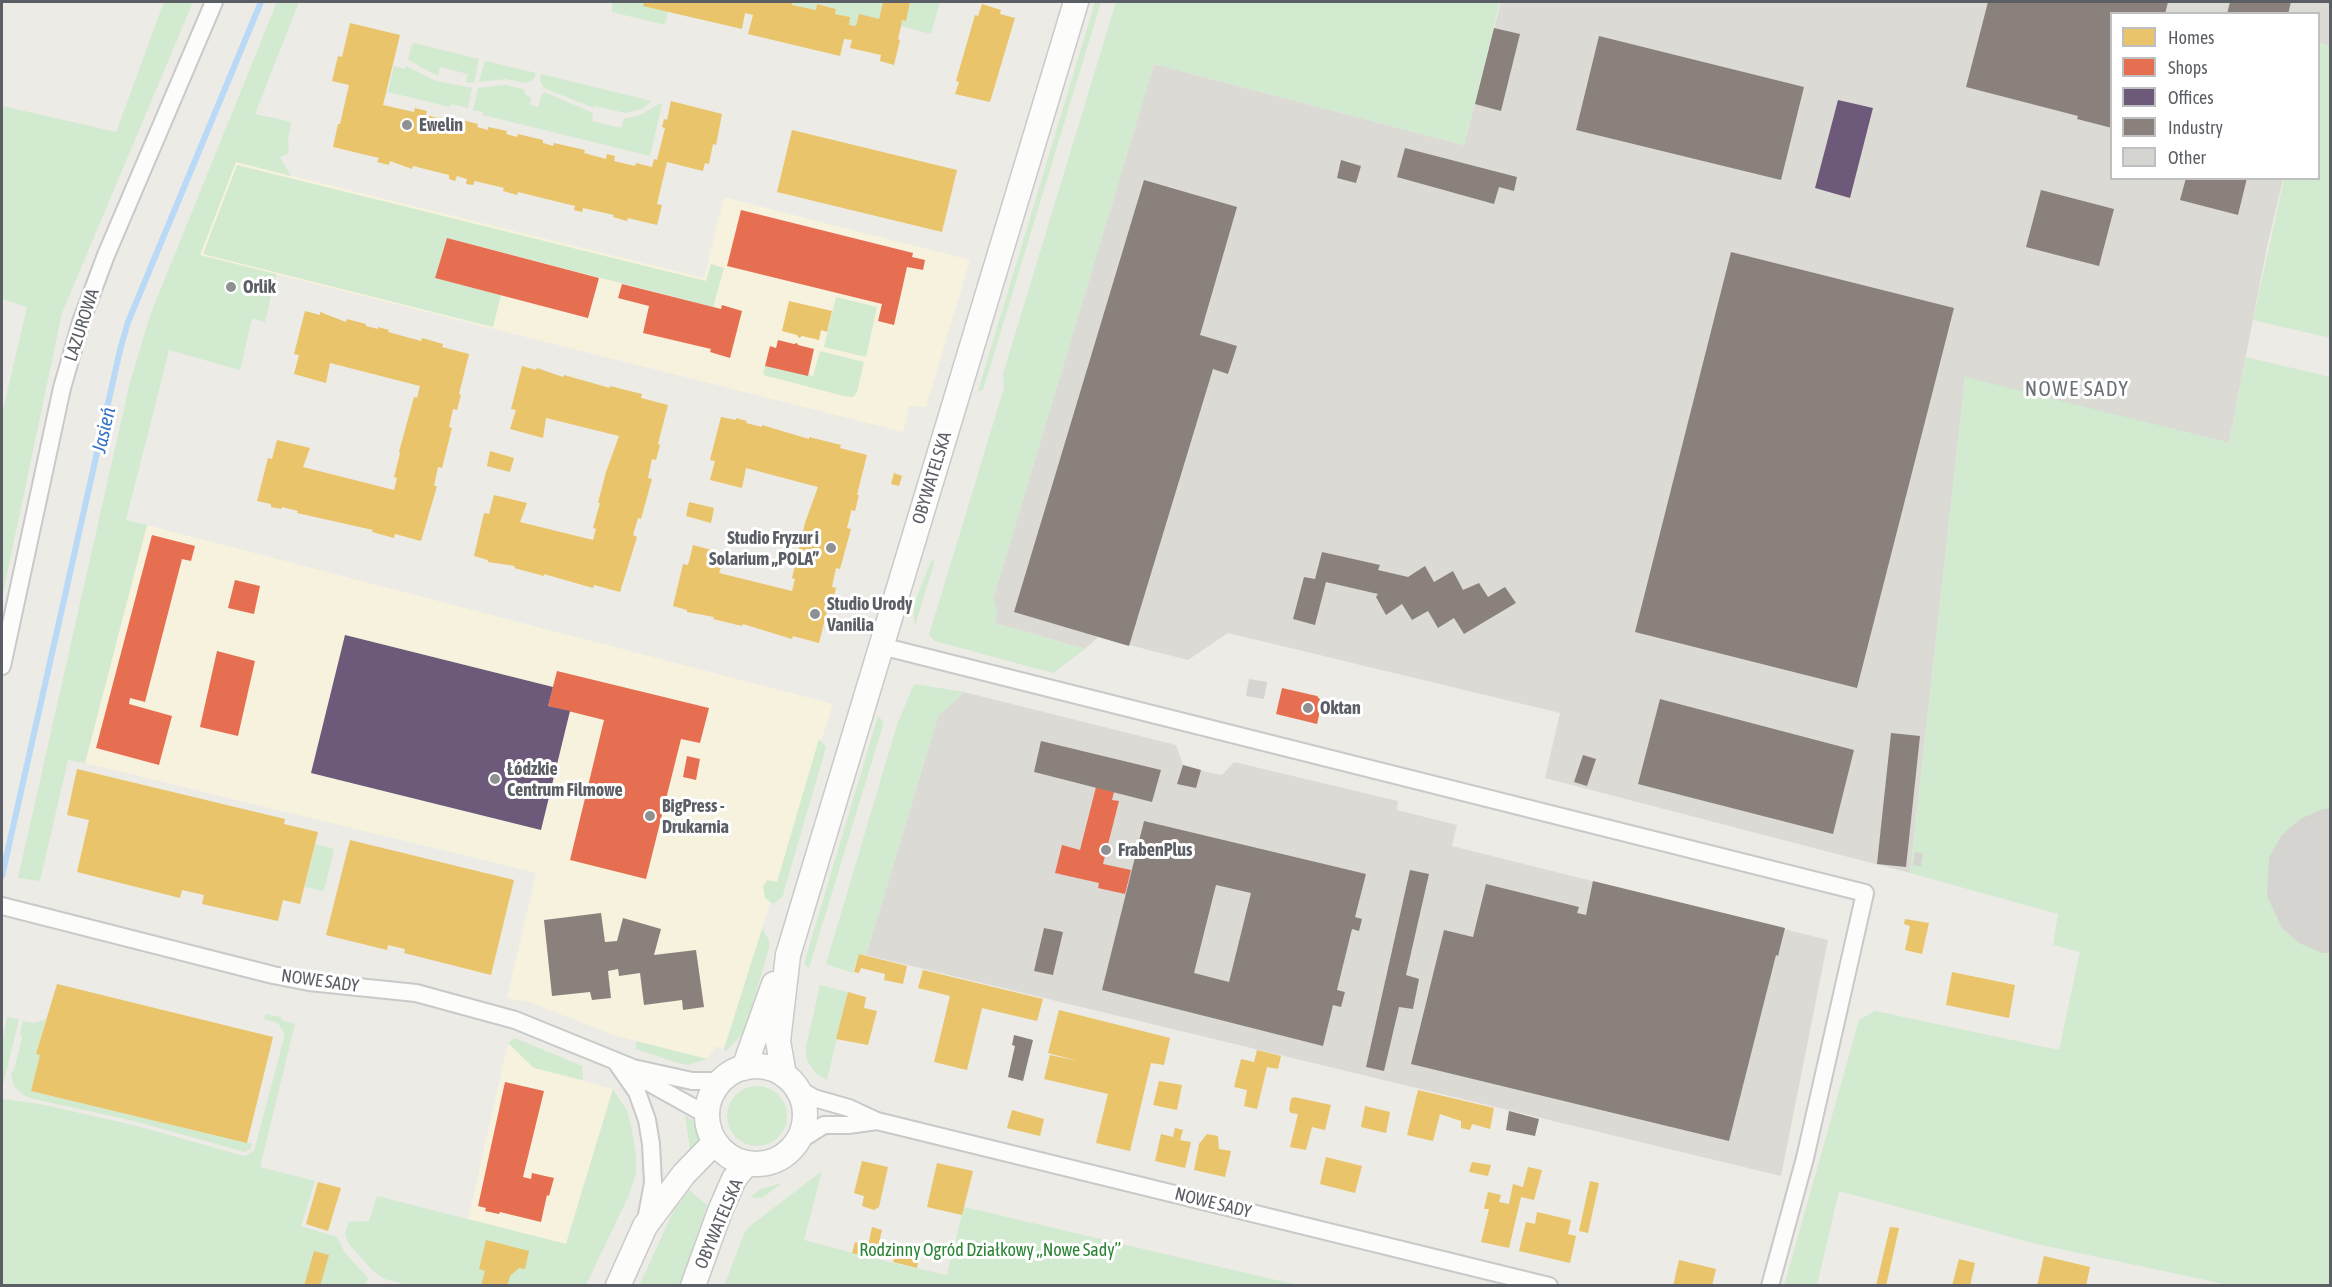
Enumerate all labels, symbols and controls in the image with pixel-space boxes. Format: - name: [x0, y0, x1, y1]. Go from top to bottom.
- legend: [2110, 12, 2320, 180]
- text: Homes: [2168, 27, 2214, 48]
- text: Shops: [2168, 57, 2208, 78]
- text: Offices: [2168, 87, 2214, 108]
- place label: Ewelin: [419, 114, 463, 136]
- text: Industry: [2168, 117, 2223, 138]
- marker: Ewelin: [400, 118, 414, 132]
- text: Other: [2168, 147, 2206, 168]
- place label: Orlik: [243, 276, 276, 298]
- marker: Orlik: [224, 280, 238, 294]
- street label: LAZUROWA: [60, 286, 104, 364]
- district label: NOWE SADY: [2025, 376, 2129, 402]
- water label: Jasień: [87, 405, 121, 455]
- street label: OBYWATELSKA: [908, 429, 956, 527]
- place label: Studio Fryzur i Solarium „POLA”: [709, 527, 819, 570]
- marker: Studio Fryzur i Solarium „POLA”: [824, 541, 838, 555]
- place label: Studio Urody Vanilia: [827, 593, 912, 636]
- marker: Studio Urody Vanilia: [808, 607, 822, 621]
- place label: Oktan: [1320, 697, 1361, 719]
- marker: Oktan: [1301, 701, 1315, 715]
- place label: Łódzkie Centrum Filmowe: [507, 758, 623, 800]
- marker: Łódzkie Centrum Filmowe: [488, 772, 502, 786]
- place label: BigPress - Drukarnia: [662, 795, 729, 838]
- marker: BigPress - Drukarnia: [643, 809, 657, 823]
- place label: FrabenPlus: [1118, 839, 1192, 861]
- marker: FrabenPlus: [1099, 843, 1113, 857]
- street label: NOWE SADY: [280, 965, 360, 997]
- street label: OBYWATELSKA: [690, 1176, 748, 1272]
- street label: NOWE SADY: [1173, 1183, 1253, 1223]
- park label: Rodzinny Ogród Działkowy „Nowe Sady”: [859, 1239, 1121, 1261]

